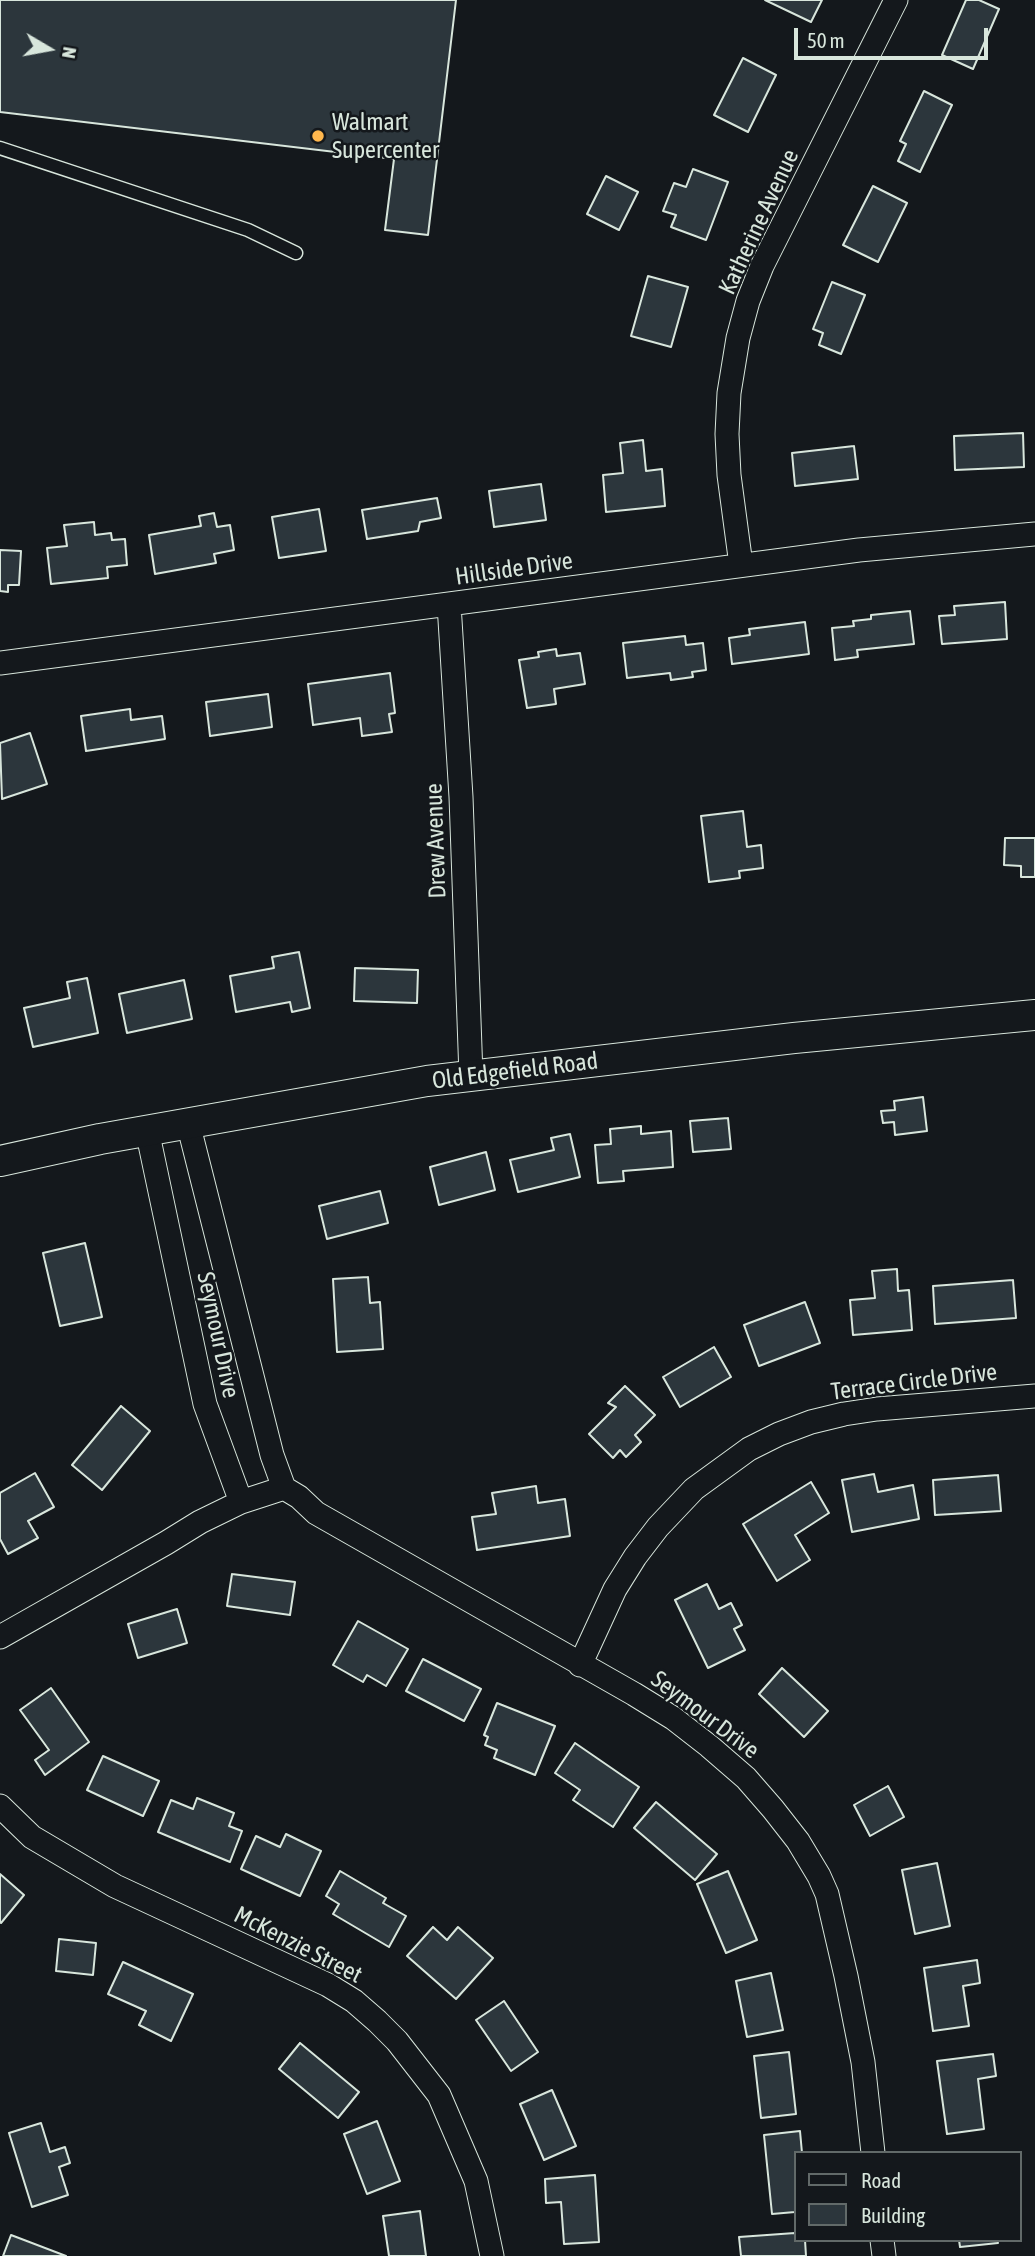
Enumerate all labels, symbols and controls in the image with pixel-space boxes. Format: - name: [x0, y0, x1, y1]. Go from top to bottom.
- north arrow: [14, 14, 84, 84]
- scale bar: [797, 14, 991, 58]
- text: 50 m: [807, 28, 845, 52]
- text: N: [58, 45, 81, 60]
- place label: Walmart Supercenter: [332, 108, 439, 164]
- marker: Walmart Supercenter: [310, 128, 326, 144]
- street label: Katherine Avenue: [713, 145, 805, 299]
- street label: Hillside Drive: [453, 547, 575, 591]
- street label: Drew Avenue: [420, 783, 452, 899]
- street label: Old Edgefield Road: [430, 1047, 600, 1095]
- street label: Seymour Drive: [191, 1270, 245, 1400]
- street label: Terrace Circle Drive: [829, 1358, 999, 1406]
- street label: Seymour Drive: [645, 1665, 765, 1765]
- street label: McKenzie Street: [229, 1900, 367, 1990]
- legend: [794, 2151, 1021, 2242]
- text: Road: [861, 2168, 901, 2192]
- text: Building: [861, 2203, 925, 2227]

